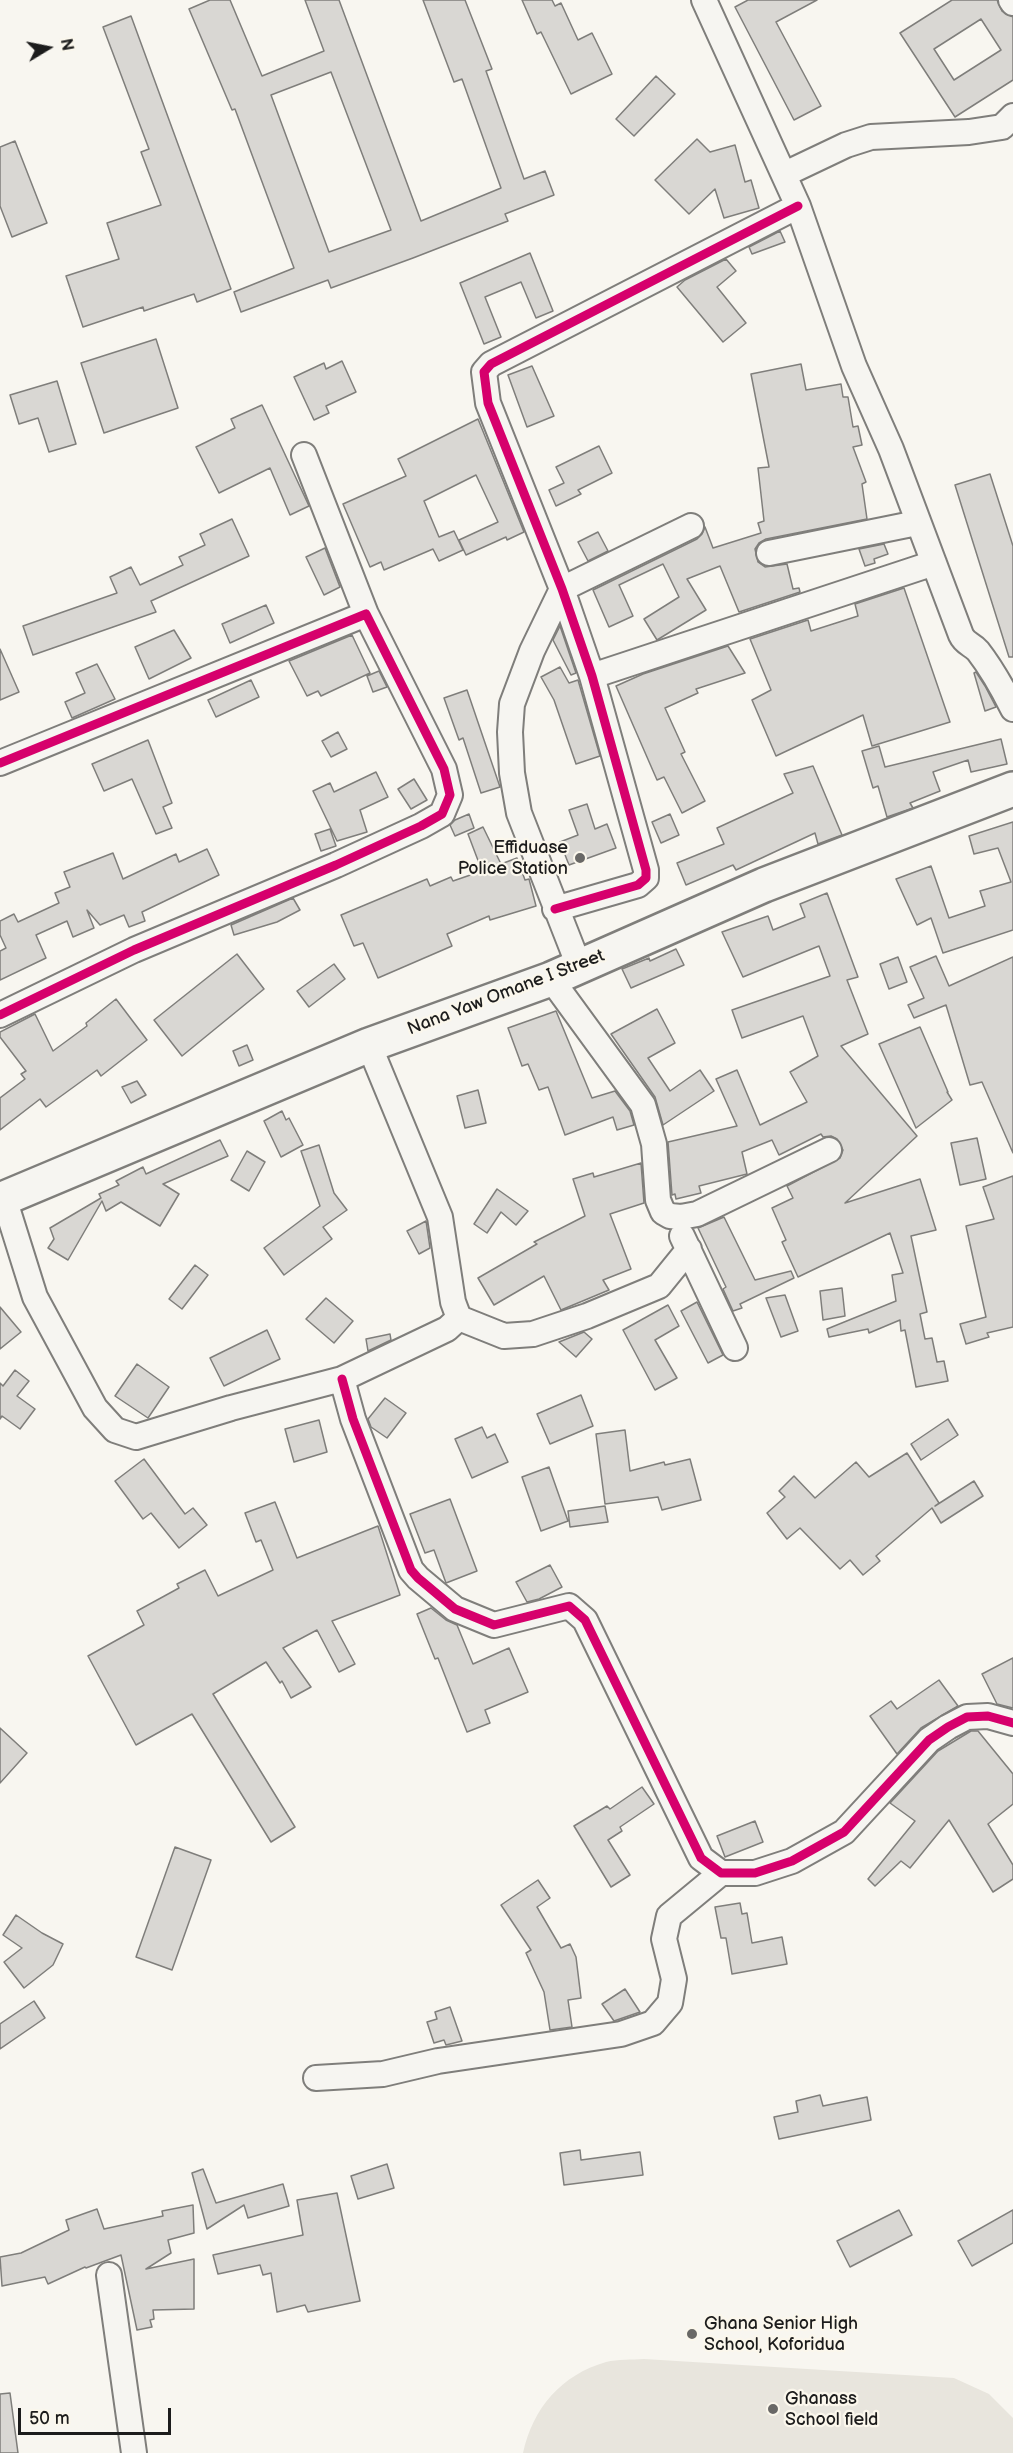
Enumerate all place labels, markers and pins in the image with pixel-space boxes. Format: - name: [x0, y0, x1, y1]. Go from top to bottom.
- place label: Effiduase Police Station: [458, 837, 568, 880]
- marker: Effiduase Police Station: [573, 851, 587, 865]
- place label: Ghana Senior High School, Koforidua: [704, 2313, 858, 2356]
- marker: Ghana Senior High School, Koforidua: [685, 2327, 699, 2341]
- place label: Ghanass School field: [785, 2388, 878, 2430]
- marker: Ghanass School field: [766, 2402, 780, 2416]

